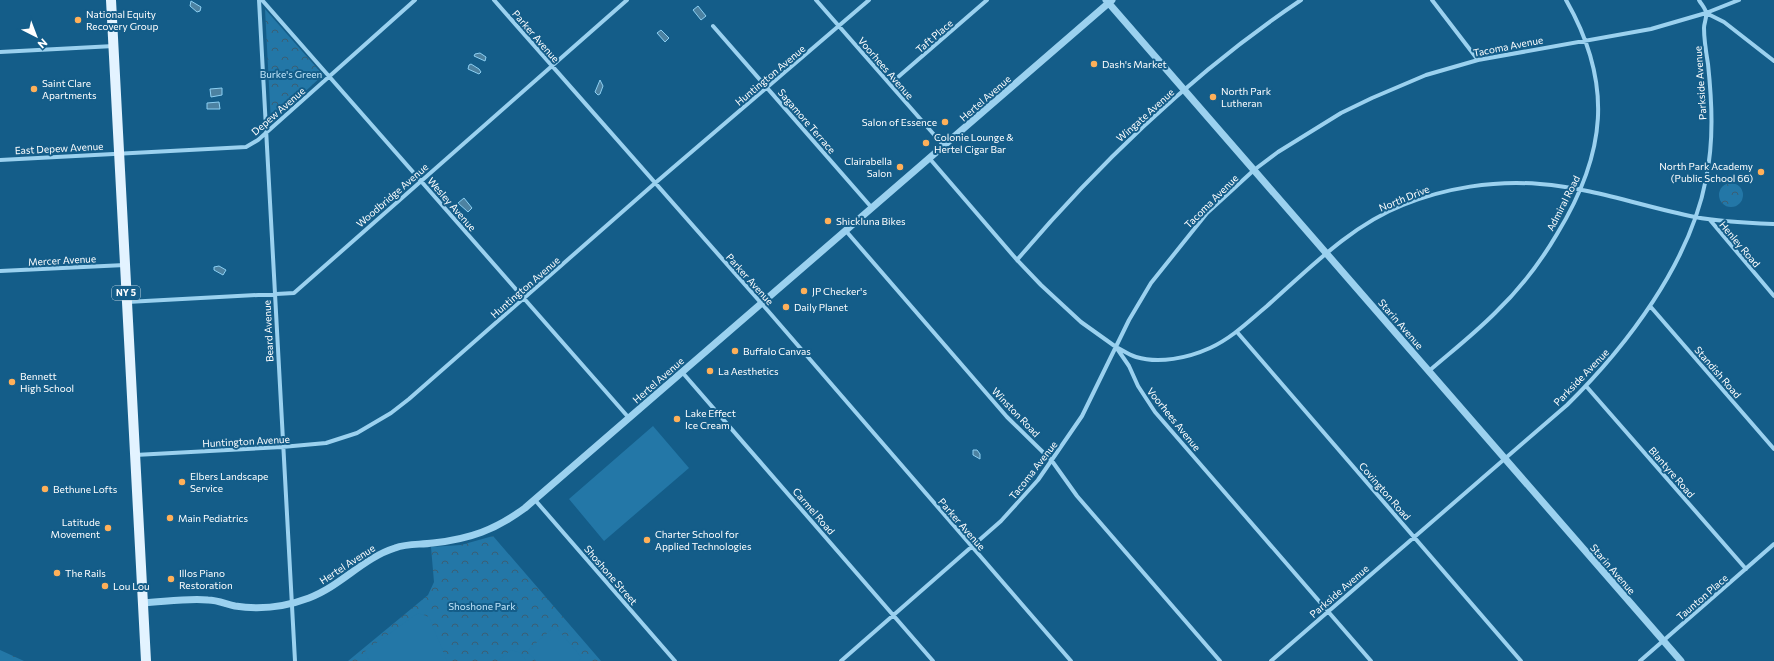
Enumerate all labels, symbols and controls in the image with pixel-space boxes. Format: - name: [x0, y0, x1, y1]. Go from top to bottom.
- street label: Parker Avenue: [510, 7, 562, 65]
- place label: National Equity Recovery Group: [86, 8, 158, 32]
- marker: National Equity Recovery Group: [73, 15, 83, 25]
- north arrow: [16, 16, 56, 56]
- street label: Taft Place: [913, 17, 955, 55]
- street label: Tacoma Avenue: [1472, 33, 1544, 59]
- street label: Voorhees Avenue: [856, 35, 916, 101]
- text: N: [36, 36, 50, 51]
- street label: Huntington Avenue: [733, 42, 807, 108]
- street label: Parkside Avenue: [1691, 46, 1709, 120]
- place label: Dash's Market: [1102, 58, 1167, 70]
- marker: Dash's Market: [1089, 59, 1099, 69]
- park label: Burke's Green: [260, 68, 322, 80]
- street label: Hertel Avenue: [957, 73, 1013, 123]
- place label: Saint Clare Apartments: [42, 77, 97, 101]
- marker: Saint Clare Apartments: [29, 84, 39, 94]
- street label: Depew Avenue: [249, 85, 307, 137]
- place label: North Park Lutheran: [1221, 85, 1272, 109]
- street label: Sagamore Terrace: [776, 86, 838, 156]
- street label: Wingate Avenue: [1114, 86, 1176, 144]
- marker: North Park Lutheran: [1208, 92, 1218, 102]
- place label: Salon of Essence: [862, 116, 937, 128]
- marker: Salon of Essence: [940, 117, 950, 127]
- place label: Colonie Lounge & Hertel Cigar Bar: [934, 131, 1014, 155]
- marker: Colonie Lounge & Hertel Cigar Bar: [921, 138, 931, 148]
- street label: East Depew Avenue: [14, 140, 104, 156]
- place label: Clairabella Salon: [844, 155, 892, 179]
- place label: North Park Academy (Public School 66): [1659, 160, 1753, 184]
- street label: Woodbridge Avenue: [354, 161, 430, 229]
- marker: Clairabella Salon: [895, 162, 905, 172]
- marker: North Park Academy (Public School 66): [1756, 167, 1766, 177]
- street label: Tacoma Avenue: [1182, 172, 1240, 230]
- street label: Admiral Road: [1544, 173, 1582, 233]
- street label: Wesley Avenue: [425, 175, 479, 233]
- street label: North Drive: [1377, 182, 1431, 214]
- place label: Shickluna Bikes: [836, 215, 906, 227]
- marker: Shickluna Bikes: [823, 216, 833, 226]
- street label: Henley Road: [1717, 218, 1763, 270]
- street label: Parker Avenue: [724, 251, 776, 307]
- street label: Mercer Avenue: [28, 252, 96, 268]
- street label: Huntington Avenue: [488, 254, 562, 320]
- place label: JP Checker's: [812, 285, 867, 297]
- road number: NY 5: [112, 286, 140, 300]
- marker: JP Checker's: [799, 286, 809, 296]
- street label: Starin Avenue: [1376, 296, 1426, 352]
- street label: Beard Avenue: [260, 300, 276, 362]
- place label: Daily Planet: [794, 301, 848, 313]
- marker: Daily Planet: [781, 302, 791, 312]
- street label: Standish Road: [1692, 344, 1744, 401]
- place label: Buffalo Canvas: [743, 345, 811, 357]
- marker: Buffalo Canvas: [730, 346, 740, 356]
- street label: Parkside Avenue: [1551, 346, 1611, 408]
- street label: Hertel Avenue: [630, 355, 686, 405]
- place label: La Aesthetics: [718, 365, 779, 377]
- marker: La Aesthetics: [705, 366, 715, 376]
- place label: Bennett High School: [20, 370, 74, 394]
- marker: Bennett High School: [7, 377, 17, 387]
- street label: Winston Road: [989, 385, 1043, 439]
- street label: Voorhees Avenue: [1145, 385, 1203, 453]
- place label: Lake Effect Ice Cream: [685, 407, 736, 431]
- marker: Lake Effect Ice Cream: [672, 414, 682, 424]
- street label: Huntington Avenue: [202, 433, 290, 449]
- street label: Tacoma Avenue: [1006, 438, 1060, 502]
- street label: Blantyre Road: [1647, 444, 1698, 500]
- street label: Covington Road: [1357, 460, 1413, 522]
- place label: Elbers Landscape Service: [190, 470, 268, 494]
- marker: Elbers Landscape Service: [177, 477, 187, 487]
- place label: Bethune Lofts: [53, 483, 118, 495]
- marker: Bethune Lofts: [40, 484, 50, 494]
- street label: Carmel Road: [790, 485, 838, 537]
- street label: Parker Avenue: [936, 495, 988, 553]
- place label: Main Pediatrics: [178, 512, 248, 524]
- marker: Main Pediatrics: [165, 513, 175, 523]
- place label: Latitude Movement: [51, 516, 100, 540]
- marker: Latitude Movement: [103, 523, 113, 533]
- place label: Charter School for Applied Technologies: [655, 528, 752, 552]
- marker: Charter School for Applied Technologies: [642, 535, 652, 545]
- street label: Starin Avenue: [1588, 541, 1638, 597]
- street label: Hertel Avenue: [317, 542, 377, 586]
- street label: Shoshone Street: [582, 543, 640, 607]
- street label: Parkside Avenue: [1307, 562, 1371, 620]
- place label: The Rails: [65, 567, 106, 579]
- place label: Illos Piano Restoration: [179, 567, 233, 591]
- marker: The Rails: [52, 568, 62, 578]
- street label: Taunton Place: [1674, 571, 1730, 623]
- marker: Illos Piano Restoration: [166, 574, 176, 584]
- place label: Lou Lou: [113, 580, 150, 592]
- marker: Lou Lou: [100, 581, 110, 591]
- park label: Shoshone Park: [448, 600, 516, 612]

